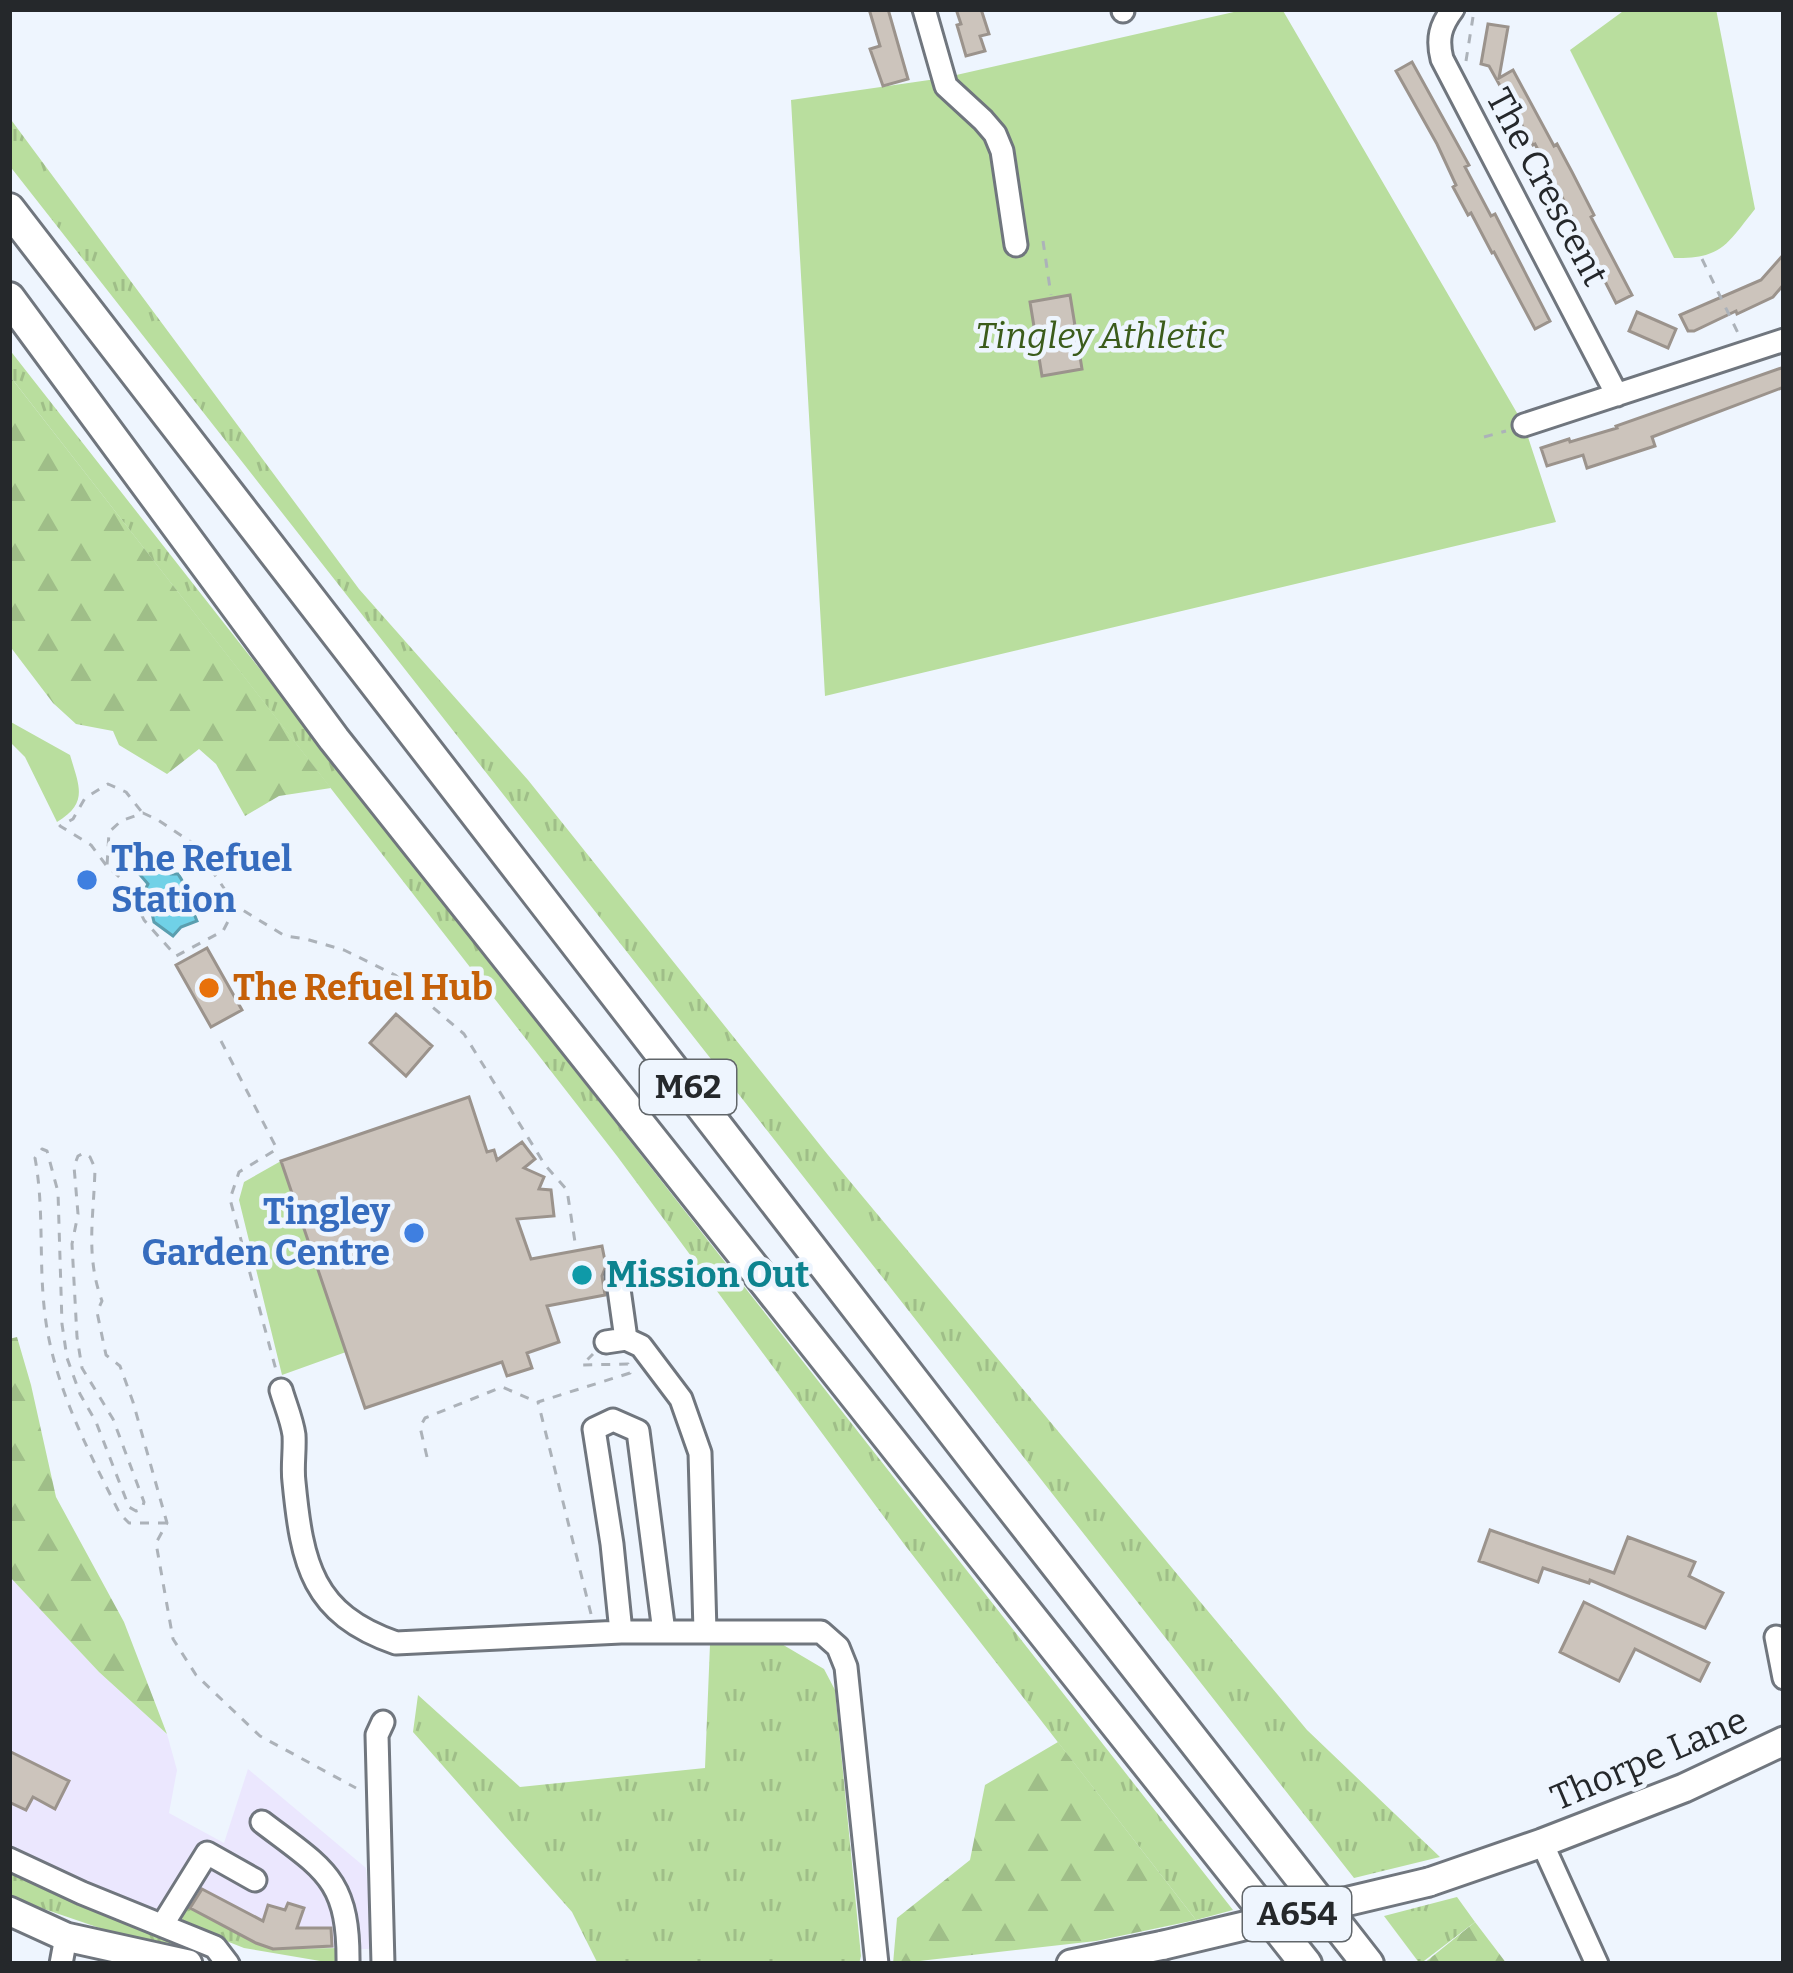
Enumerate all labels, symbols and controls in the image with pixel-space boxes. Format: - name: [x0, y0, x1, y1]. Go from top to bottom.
- street label: The Crescent: [1477, 81, 1617, 293]
- park label: Tingley Athletic: [975, 314, 1225, 358]
- place label: The Refuel Station: [111, 837, 292, 922]
- marker: The Refuel Station: [74, 867, 100, 893]
- place label: The Refuel Hub: [233, 966, 493, 1010]
- marker: The Refuel Hub: [196, 975, 222, 1001]
- road number: M62: [640, 1060, 736, 1114]
- place label: Tingley Garden Centre: [142, 1190, 391, 1275]
- marker: Tingley Garden Centre: [401, 1220, 427, 1246]
- place label: Mission Out: [606, 1253, 809, 1297]
- marker: Mission Out: [569, 1262, 595, 1288]
- street label: Thorpe Lane: [1544, 1698, 1754, 1820]
- road number: A654: [1243, 1887, 1351, 1941]

